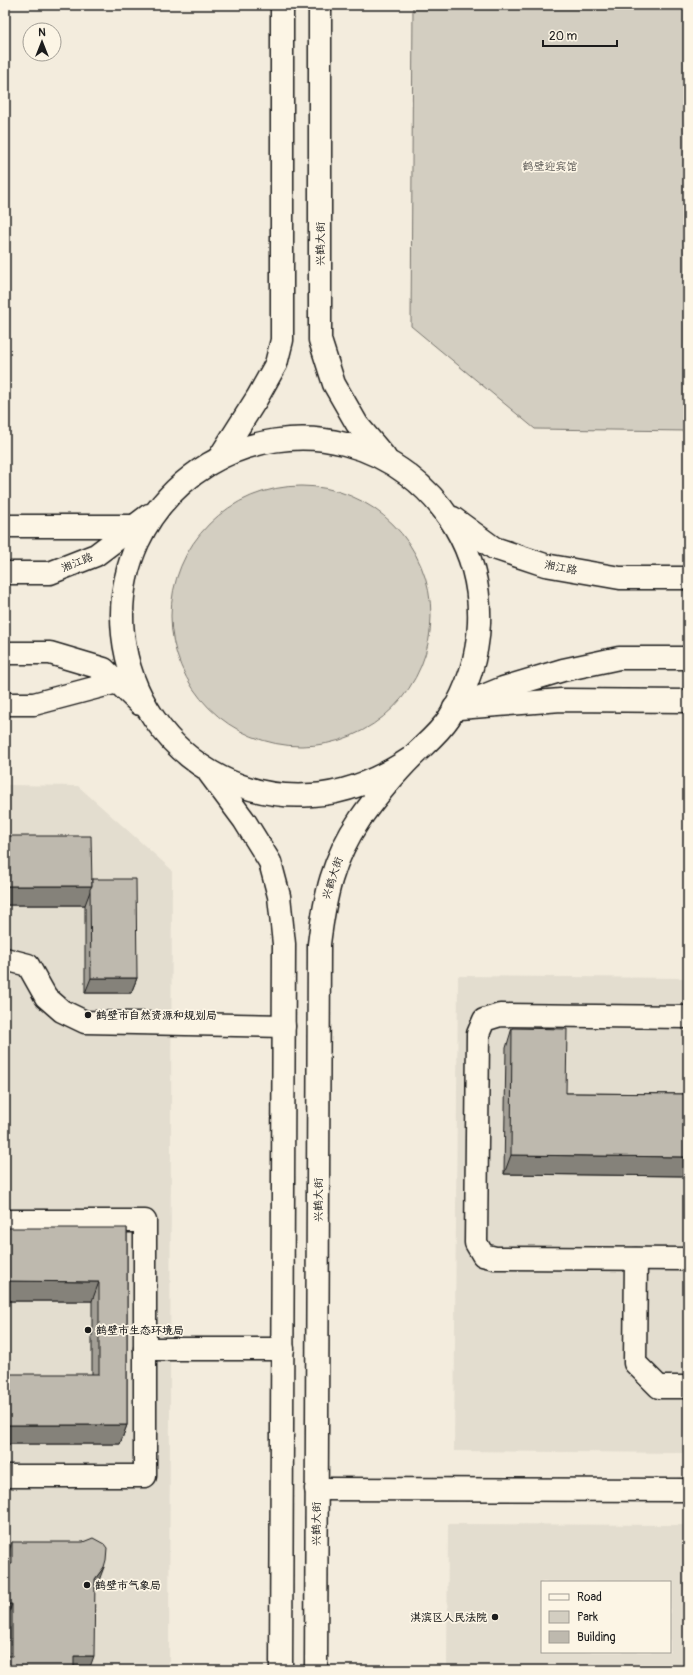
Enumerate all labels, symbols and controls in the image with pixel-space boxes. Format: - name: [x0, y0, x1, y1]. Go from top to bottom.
- north arrow: [22, 22, 62, 62]
- scale bar: [543, 22, 617, 48]
- text: N: [38, 26, 46, 39]
- text: 20 m: [549, 29, 578, 44]
- park label: 鹤壁迎宾馆: [523, 160, 578, 173]
- street label: 兴鹤大街: [314, 221, 327, 266]
- street label: 湘江路: [59, 550, 95, 575]
- street label: 湘江路: [543, 558, 578, 577]
- street label: 兴鹤大街: [319, 854, 346, 901]
- place label: 鹤壁市自然资源和规划局: [96, 1009, 217, 1022]
- marker: 鹤壁市自然资源和规划局: [83, 1010, 93, 1020]
- street label: 兴鹤大街: [312, 1177, 325, 1222]
- place label: 鹤壁市生态环境局: [96, 1324, 184, 1337]
- marker: 鹤壁市生态环境局: [83, 1325, 93, 1335]
- street label: 兴鹤大街: [310, 1501, 323, 1546]
- place label: 鹤壁市气象局: [95, 1579, 161, 1592]
- marker: 鹤壁市气象局: [82, 1580, 92, 1590]
- legend: [541, 1581, 671, 1653]
- text: Road: [577, 1590, 602, 1605]
- text: Park: [577, 1610, 598, 1625]
- place label: 淇滨区人民法院: [410, 1611, 487, 1624]
- marker: 淇滨区人民法院: [490, 1612, 500, 1622]
- text: Building: [577, 1630, 616, 1645]

